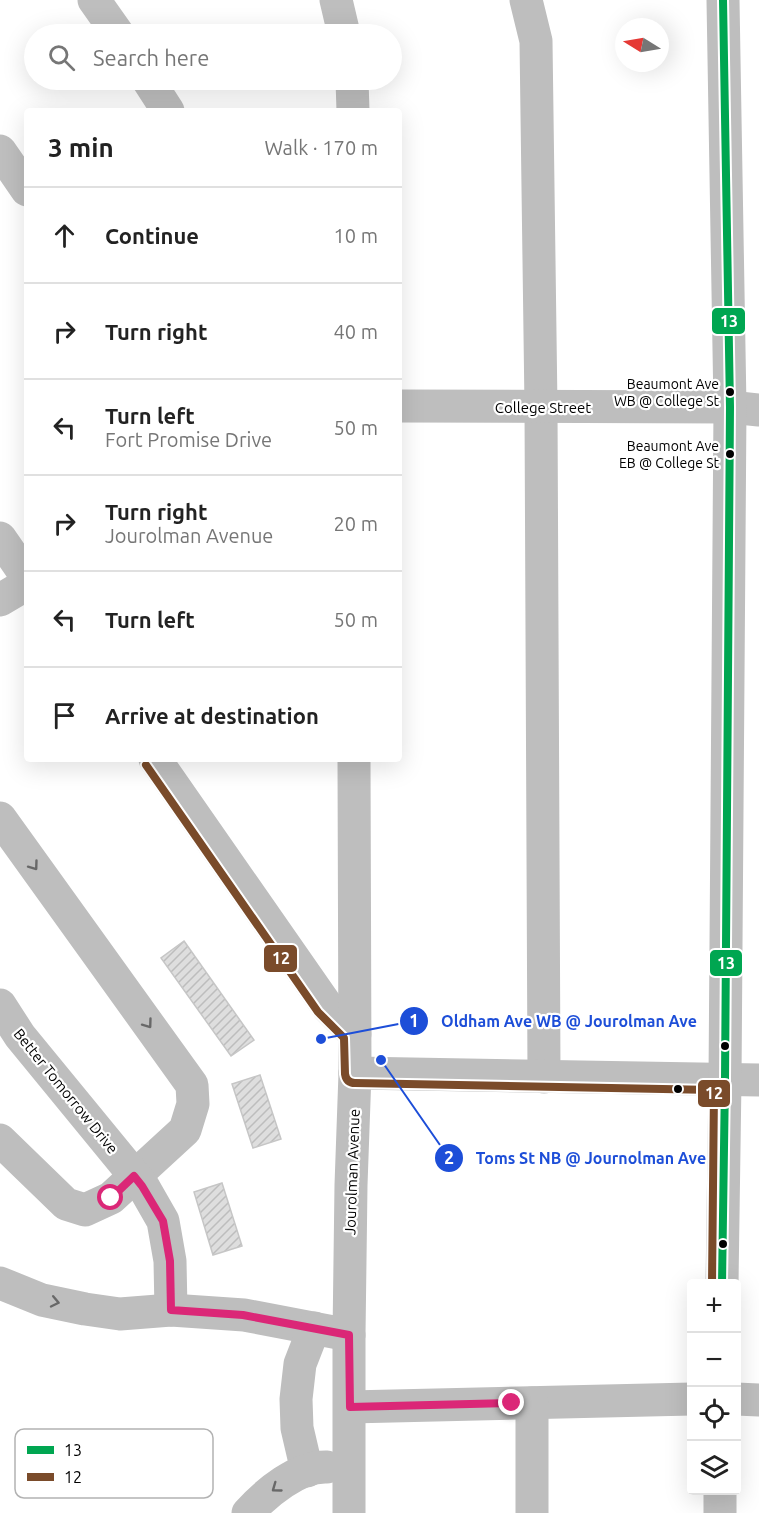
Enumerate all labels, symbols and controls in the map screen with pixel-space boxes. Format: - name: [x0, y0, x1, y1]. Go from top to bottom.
- north arrow: [615, 18, 669, 72]
- search box: [24, 24, 402, 90]
- icon: search: [45, 41, 78, 74]
- text: Search here: [93, 45, 209, 70]
- text: 3 min: [48, 133, 114, 162]
- text: Walk · 170 m: [265, 136, 378, 159]
- icon: ahead: [48, 219, 81, 252]
- text: Continue: [105, 223, 199, 248]
- text: 10 m: [334, 224, 378, 247]
- line badge: 13: [711, 307, 746, 335]
- text: 13: [720, 312, 738, 330]
- icon: right: [48, 315, 81, 348]
- text: Turn right: [105, 319, 207, 344]
- text: 40 m: [334, 320, 378, 343]
- place label: Beaumont Ave WB @ College St: [614, 376, 719, 409]
- marker: Beaumont Ave WB @ College St: [724, 386, 736, 398]
- street label: College Street: [495, 399, 591, 416]
- text: Turn left: [105, 403, 195, 428]
- icon: left: [48, 411, 81, 444]
- text: 50 m: [334, 416, 378, 439]
- text: Fort Promise Drive: [105, 428, 272, 451]
- place label: Beaumont Ave EB @ College St: [619, 438, 719, 471]
- marker: Beaumont Ave EB @ College St: [724, 448, 736, 460]
- text: Turn right: [105, 499, 207, 524]
- icon: right: [48, 507, 81, 540]
- text: 20 m: [334, 512, 378, 535]
- text: Jourolman Avenue: [105, 524, 273, 547]
- icon: left: [48, 603, 81, 636]
- text: Turn left: [105, 607, 195, 632]
- text: 50 m: [334, 608, 378, 631]
- icon: arrive: [48, 699, 81, 732]
- text: Arrive at destination: [105, 703, 319, 728]
- one-way arrow: [27, 859, 38, 870]
- line badge: 12: [263, 944, 298, 973]
- text: 12: [272, 949, 290, 967]
- line badge: 13: [709, 949, 743, 977]
- text: 13: [717, 954, 735, 972]
- callout: Oldham Ave WB @ Jourolman Ave: [399, 1004, 709, 1038]
- text: 1: [409, 1010, 419, 1030]
- text: Oldham Ave WB @ Jourolman Ave: [441, 1012, 697, 1030]
- one-way arrow: [141, 1018, 152, 1029]
- street label: Better Tomorrow Drive: [10, 1025, 122, 1157]
- unlabelled marker: [719, 1040, 731, 1052]
- line badge: 12: [697, 1079, 731, 1108]
- unlabelled marker: [672, 1083, 684, 1095]
- text: 12: [705, 1084, 723, 1102]
- street label: Jourolman Avenue: [341, 1109, 363, 1235]
- callout: Toms St NB @ Journolman Ave: [434, 1141, 718, 1175]
- text: 2: [444, 1147, 454, 1167]
- text: Toms St NB @ Journolman Ave: [476, 1149, 706, 1167]
- route start: [97, 1184, 123, 1210]
- unlabelled marker: [717, 1238, 729, 1250]
- map controls: [687, 1279, 741, 1495]
- button: +: [687, 1279, 741, 1333]
- one-way arrow: [50, 1295, 60, 1308]
- button: −: [687, 1333, 741, 1387]
- button: locate: [687, 1387, 741, 1441]
- route end: [498, 1389, 524, 1415]
- legend: [15, 1429, 213, 1498]
- text: 13: [64, 1441, 82, 1459]
- button: layers: [687, 1441, 741, 1495]
- text: 12: [64, 1468, 82, 1486]
- one-way arrow: [271, 1481, 282, 1492]

